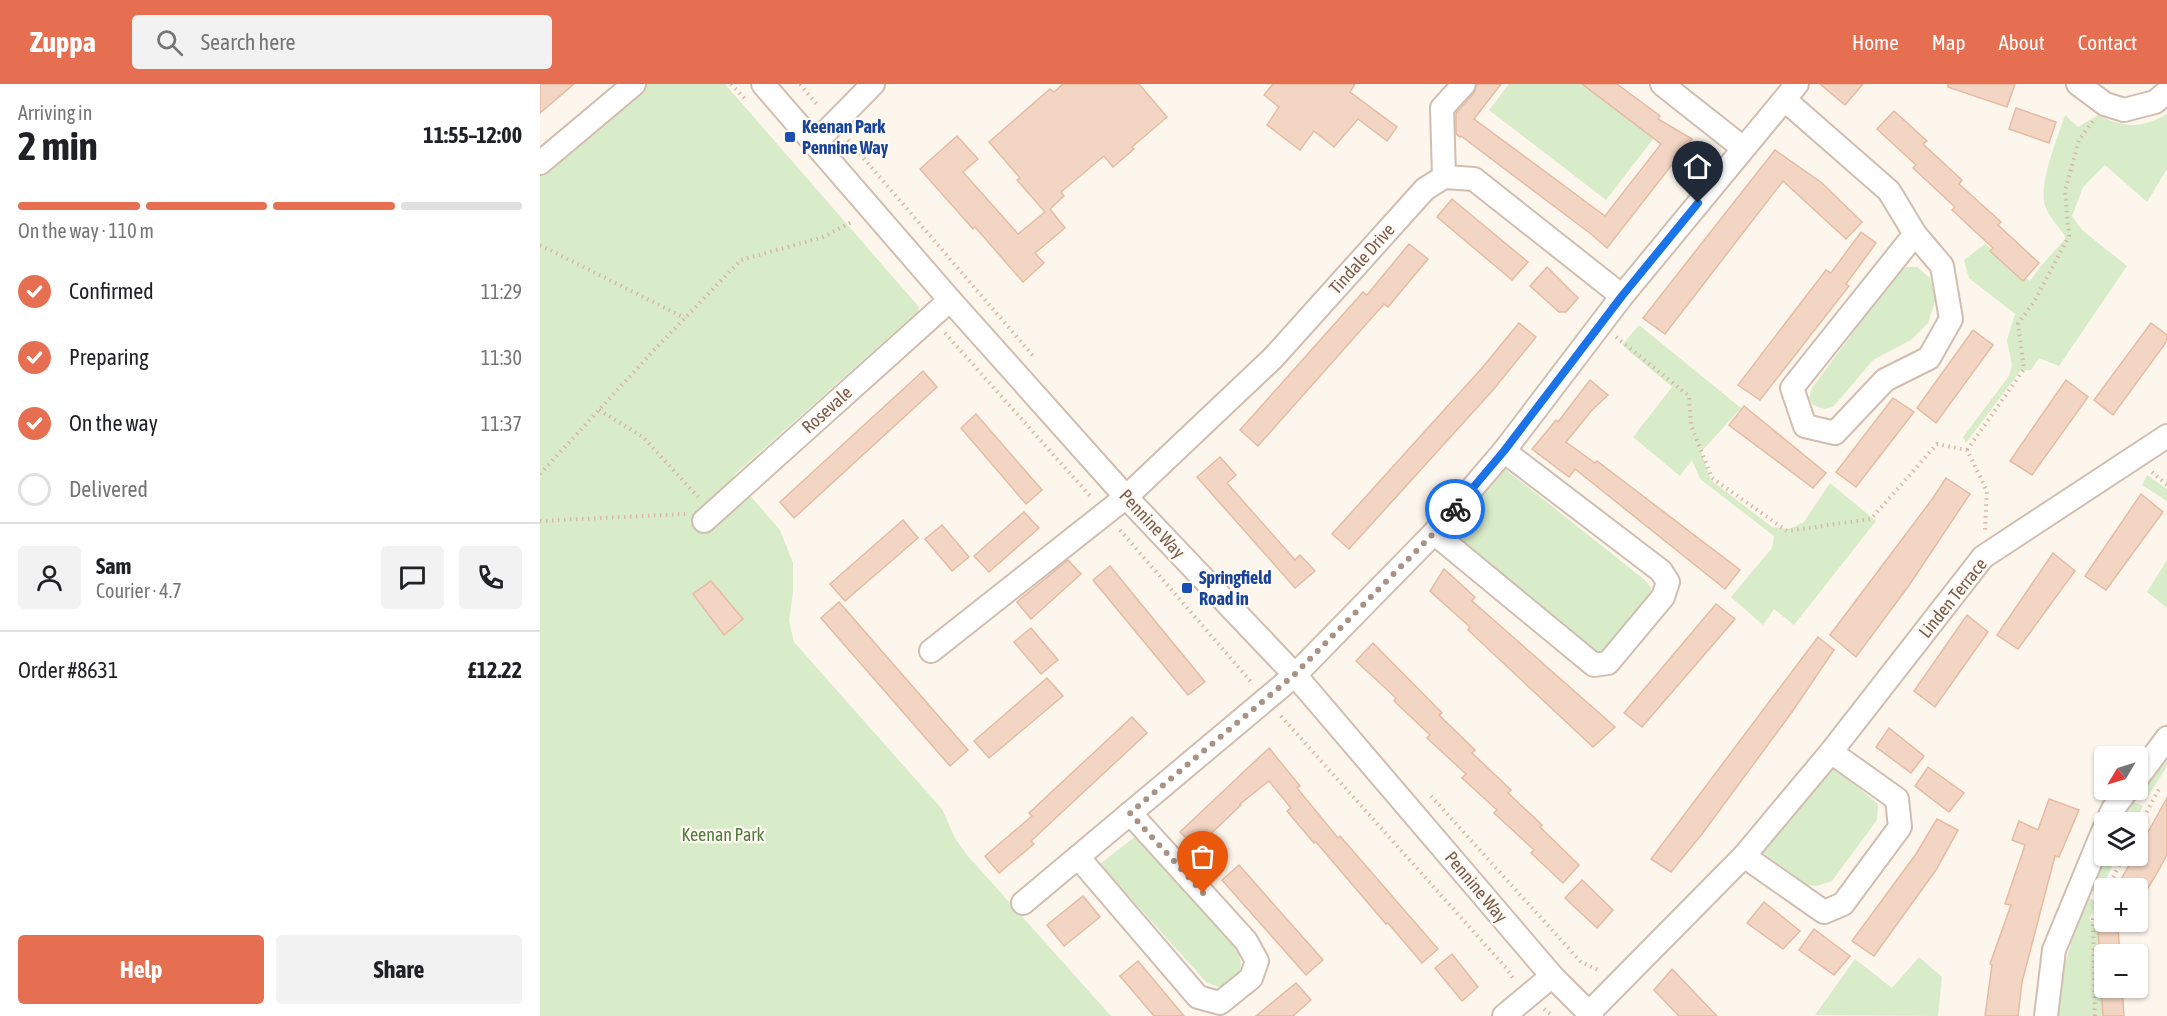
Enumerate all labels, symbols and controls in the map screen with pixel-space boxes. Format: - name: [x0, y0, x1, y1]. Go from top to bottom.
- search box: [132, 15, 552, 69]
- text: Zuppa: [30, 26, 96, 58]
- icon: search: [153, 26, 186, 59]
- text: Search here: [201, 29, 296, 55]
- text: Home: [1852, 30, 1899, 54]
- text: Map: [1932, 30, 1966, 54]
- text: About: [1999, 30, 2045, 54]
- text: Contact: [2078, 30, 2137, 54]
- text: Arriving in: [18, 101, 92, 124]
- place label: Keenan Park Pennine Way: [802, 116, 889, 158]
- text: 11:55–12:00: [423, 122, 522, 148]
- text: 2 min: [18, 124, 98, 168]
- marker: Keenan Park Pennine Way: [783, 130, 797, 144]
- pin: [1672, 141, 1723, 203]
- icon: home: [1681, 150, 1714, 183]
- text: On the way · 110 m: [18, 219, 154, 242]
- street label: Tindale Drive: [1325, 219, 1399, 298]
- icon: check: [18, 275, 51, 308]
- text: Confirmed: [69, 278, 154, 304]
- text: 11:29: [481, 280, 522, 303]
- icon: check: [18, 341, 51, 374]
- text: Preparing: [69, 344, 149, 370]
- text: 11:30: [481, 346, 522, 369]
- street label: Rosevale: [797, 382, 856, 438]
- icon: check: [18, 407, 51, 440]
- text: On the way: [69, 410, 158, 436]
- text: 11:37: [481, 412, 522, 435]
- text: Delivered: [69, 476, 148, 502]
- courier: [1425, 479, 1485, 539]
- street label: Pennine Way: [1115, 485, 1189, 562]
- icon: bike: [1439, 493, 1472, 526]
- button: person: [18, 546, 81, 609]
- button: chat: [381, 546, 444, 609]
- button: phone: [459, 546, 522, 609]
- text: Sam: [96, 553, 131, 579]
- street label: Linden Terrace: [1914, 554, 1991, 642]
- place label: Springfield Road in: [1199, 567, 1271, 609]
- text: Courier · 4.7: [96, 579, 182, 602]
- marker: Springfield Road in: [1180, 581, 1194, 595]
- text: Order #8631: [18, 657, 118, 683]
- text: £12.22: [467, 657, 522, 683]
- north arrow: [2094, 746, 2148, 800]
- map controls: [2094, 746, 2148, 998]
- button: layers: [2094, 812, 2148, 866]
- park label: Keenan Park: [681, 824, 765, 845]
- pin: [1177, 831, 1228, 893]
- icon: bag: [1186, 840, 1219, 873]
- street label: Pennine Way: [1441, 847, 1512, 926]
- button: +: [2094, 878, 2148, 932]
- button: Help: [18, 935, 264, 1004]
- button: Share: [276, 935, 522, 1004]
- button: −: [2094, 944, 2148, 998]

